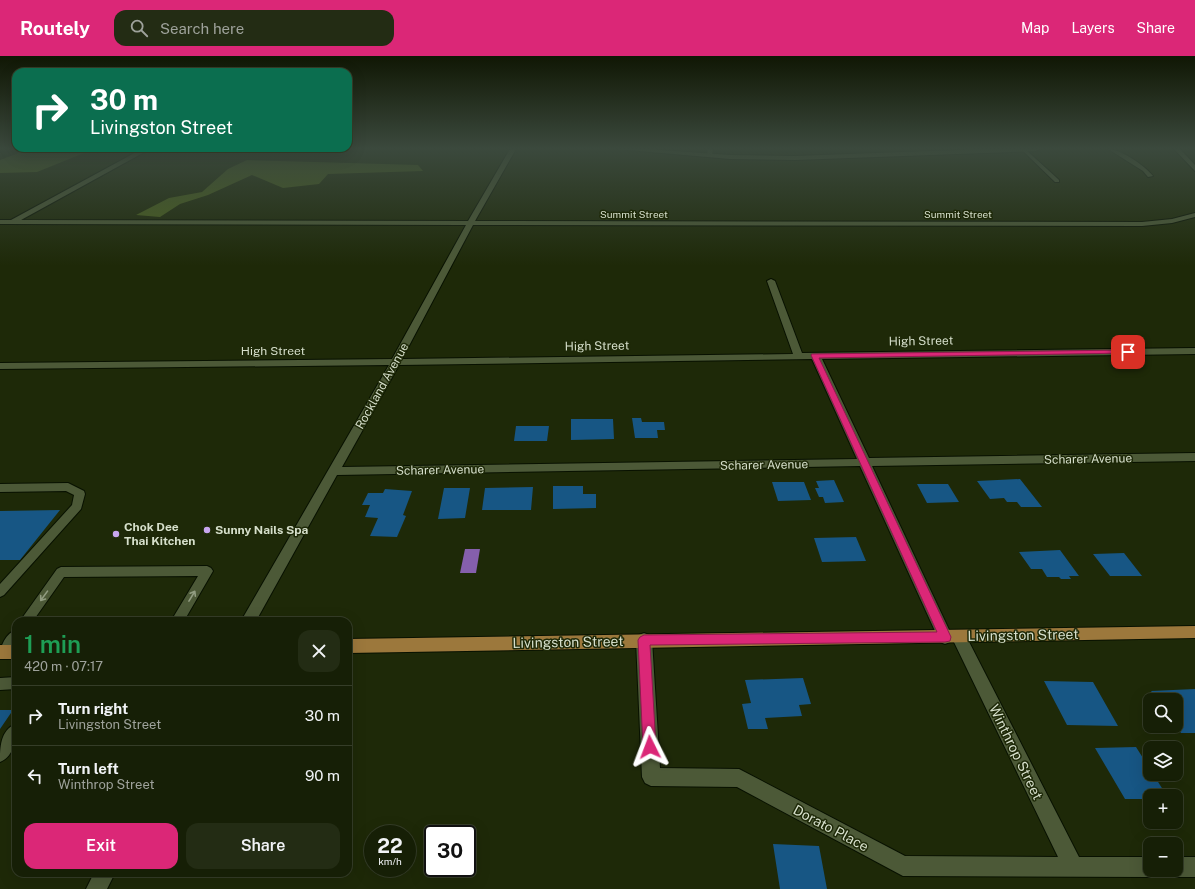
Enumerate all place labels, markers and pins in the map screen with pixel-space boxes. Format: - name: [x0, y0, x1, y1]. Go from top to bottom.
- pin: [1111, 335, 1145, 369]
- place label: Chok Dee Thai Kitchen: [124, 520, 195, 548]
- place label: Sunny Nails Spa: [215, 523, 309, 537]
- marker: Sunny Nails Spa: [202, 525, 212, 535]
- marker: Chok Dee Thai Kitchen: [111, 529, 121, 539]

